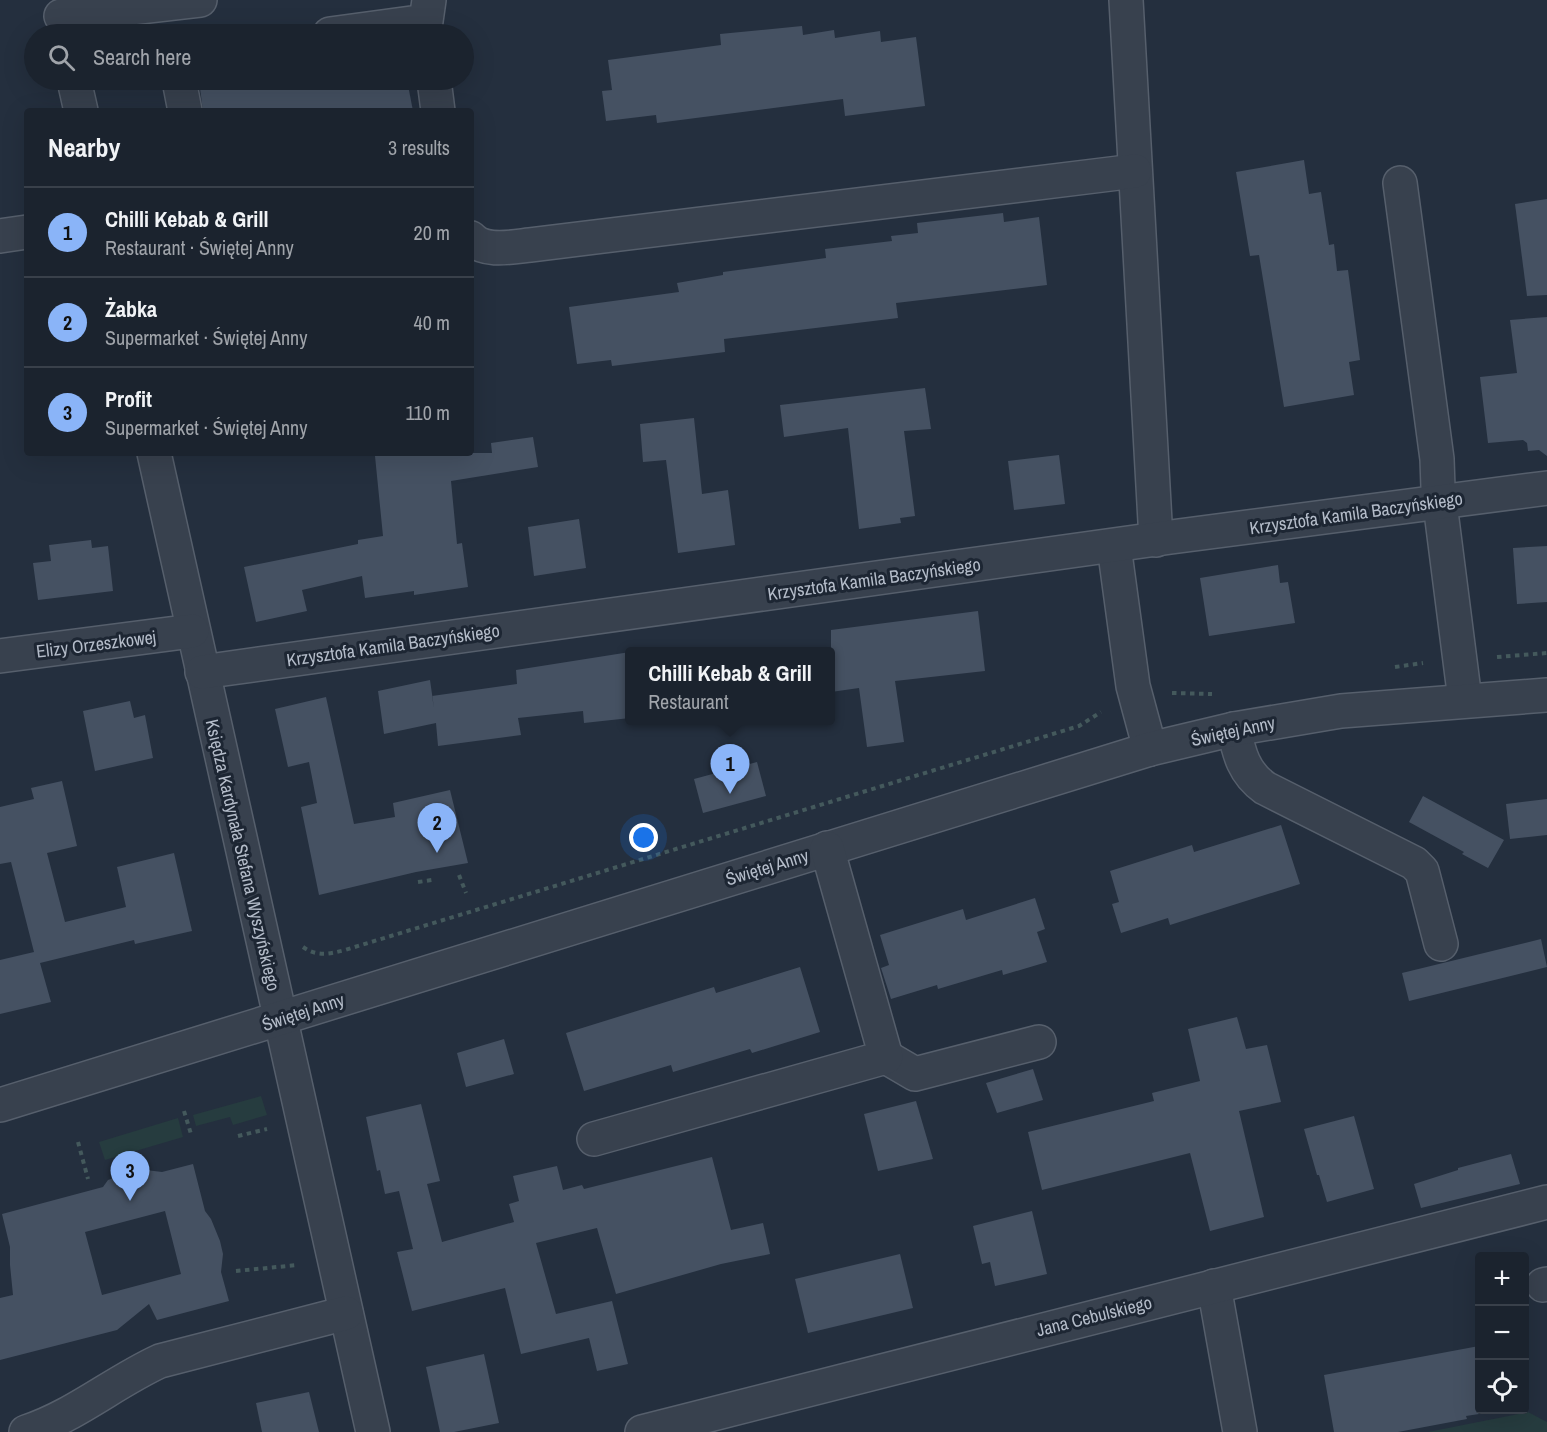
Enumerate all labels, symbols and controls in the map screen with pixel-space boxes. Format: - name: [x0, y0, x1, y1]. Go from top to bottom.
- search box: [24, 24, 474, 90]
- icon: search: [45, 41, 78, 74]
- text: Search here: [93, 42, 191, 72]
- text: Nearby: [48, 130, 120, 165]
- text: 3 results: [388, 134, 450, 161]
- text: Chilli Kebab & Grill: [105, 204, 268, 234]
- text: 1: [63, 219, 72, 246]
- text: 20 m: [414, 219, 450, 246]
- text: Restaurant · Świętej Anny: [105, 234, 294, 261]
- text: Żabka: [105, 294, 157, 324]
- text: 2: [63, 309, 72, 336]
- text: 40 m: [414, 309, 450, 336]
- text: Supermarket · Świętej Anny: [105, 324, 307, 351]
- text: Profit: [105, 384, 152, 414]
- text: 3: [63, 399, 72, 426]
- text: 110 m: [406, 399, 450, 426]
- text: Supermarket · Świętej Anny: [105, 414, 307, 441]
- street label: Krzysztofa Kamila Baczyńskiego: [1248, 486, 1464, 540]
- street label: Krzysztofa Kamila Baczyńskiego: [766, 552, 982, 606]
- street label: Krzysztofa Kamila Baczyńskiego: [285, 618, 501, 672]
- street label: Elizy Orzeszkowej: [35, 624, 157, 664]
- popup: [625, 647, 835, 725]
- text: Chilli Kebab & Grill: [648, 658, 812, 688]
- text: Restaurant: [648, 688, 729, 715]
- street label: Świętej Anny: [1189, 710, 1278, 752]
- street label: Księdza Kardynała Stefana Wyszyńskiego: [200, 717, 286, 993]
- pin: 1: [710, 744, 750, 794]
- pin: 2: [418, 804, 456, 853]
- your location: [629, 823, 658, 852]
- street label: Świętej Anny: [723, 842, 812, 891]
- street label: Świętej Anny: [259, 987, 348, 1037]
- pin: 3: [110, 1152, 150, 1201]
- map controls: [1475, 1252, 1529, 1414]
- button: +: [1475, 1252, 1529, 1306]
- street label: Jana Cebulskiego: [1034, 1290, 1154, 1342]
- button: −: [1475, 1306, 1529, 1360]
- button: locate: [1475, 1360, 1529, 1414]

